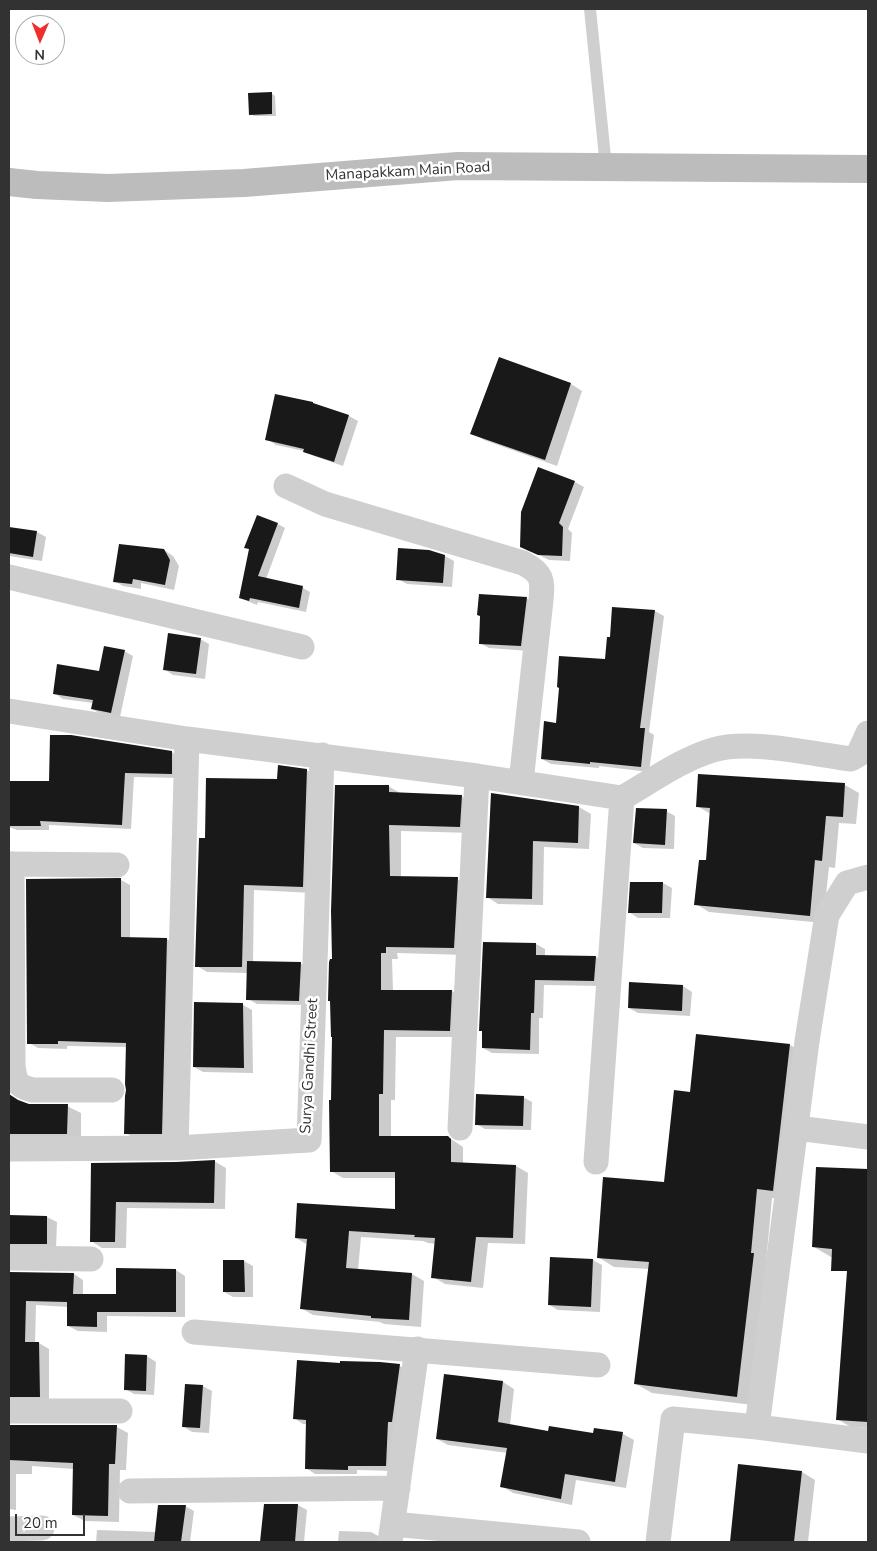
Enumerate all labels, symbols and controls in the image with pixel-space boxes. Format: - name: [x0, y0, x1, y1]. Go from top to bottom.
- north arrow: [15, 15, 65, 65]
- text: N: [34, 45, 45, 64]
- street label: Manapakkam Main Road: [325, 159, 491, 185]
- street label: Surya Gandhi Street: [297, 998, 323, 1134]
- scale bar: [18, 1504, 88, 1536]
- text: 20 m: [23, 1513, 58, 1533]

